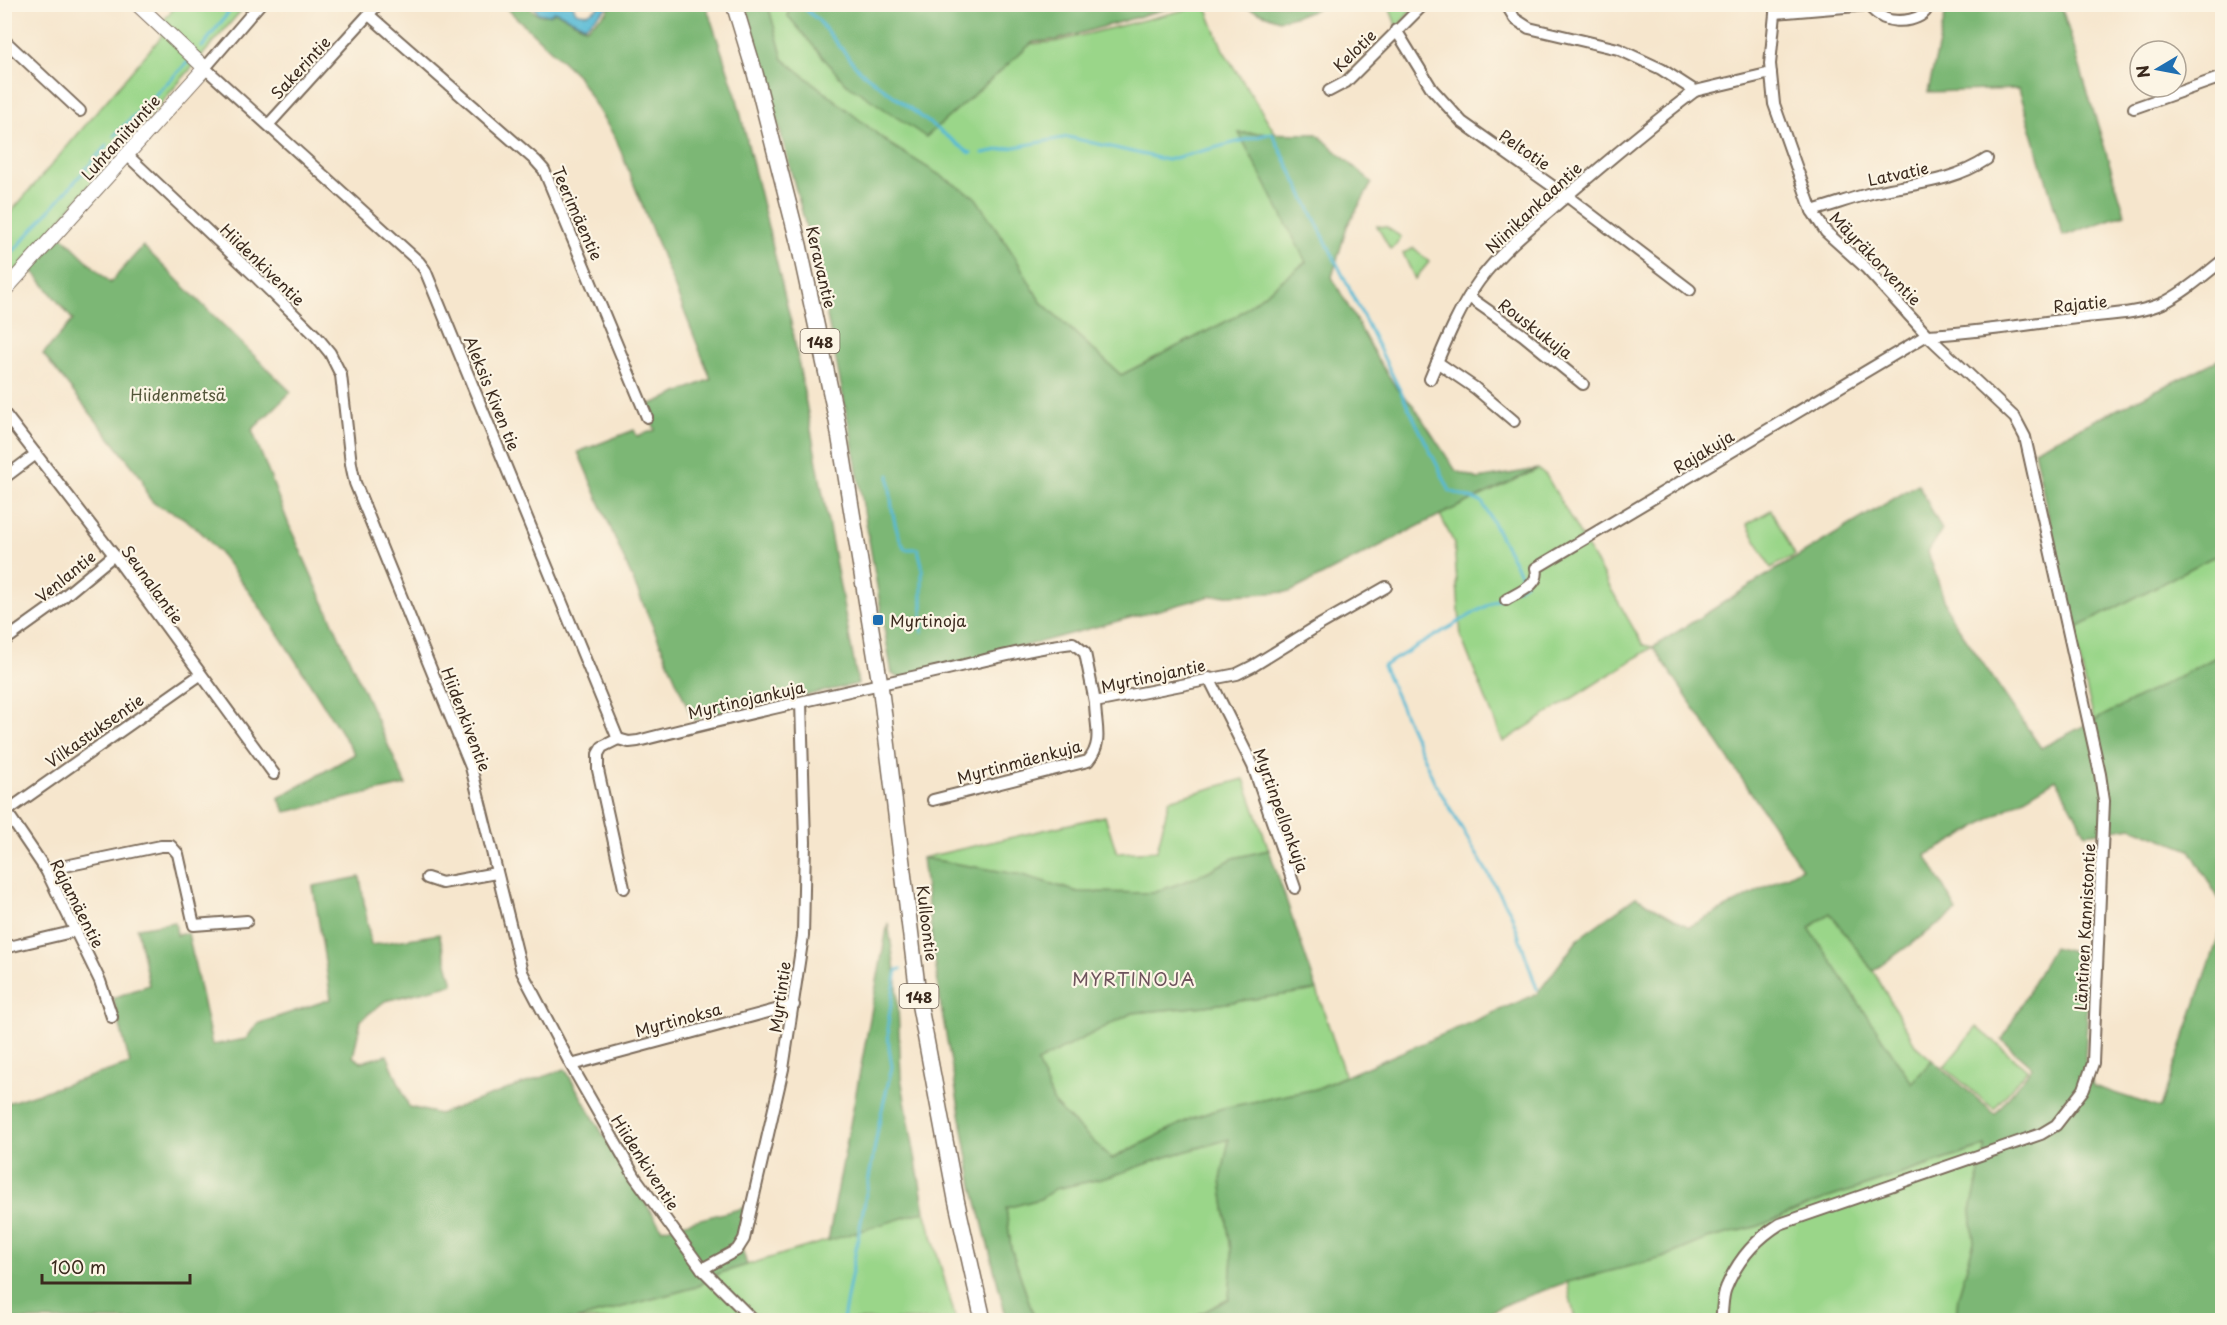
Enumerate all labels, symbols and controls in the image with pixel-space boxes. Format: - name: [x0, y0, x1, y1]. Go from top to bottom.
- street label: Kelotie: [1327, 23, 1381, 77]
- street label: Sakerintie: [265, 30, 335, 104]
- north arrow: [2128, 39, 2188, 99]
- text: N: [2129, 63, 2155, 80]
- street label: Luhtaniituntie: [75, 89, 165, 185]
- street label: Peltotie: [1494, 123, 1556, 175]
- street label: Latvatie: [1865, 155, 1931, 191]
- street label: Niinikankaantie: [1479, 156, 1587, 258]
- street label: Teerimäentie: [547, 162, 609, 264]
- street label: Mäyräkorventie: [1825, 206, 1927, 310]
- street label: Hiidenkiventie: [215, 217, 311, 311]
- street label: Keravantie: [801, 224, 843, 310]
- street label: Rajatie: [2052, 288, 2108, 318]
- street label: Rouskukuja: [1494, 292, 1578, 364]
- road number: 148: [800, 329, 840, 353]
- street label: Aleksis Kiven tie: [459, 332, 527, 454]
- park label: Hiidenmetsä: [130, 382, 226, 406]
- street label: Rajakuja: [1668, 423, 1738, 479]
- street label: Seunalantie: [116, 540, 190, 628]
- street label: Venlantie: [30, 544, 100, 608]
- place label: Myrtinoja: [890, 608, 966, 632]
- marker: Myrtinoja: [871, 613, 885, 627]
- street label: Myrtinojantie: [1099, 652, 1207, 698]
- street label: Hiidenkiventie: [436, 664, 498, 774]
- street label: Myrtinojankuja: [685, 674, 807, 724]
- street label: Vilkastuksentie: [40, 687, 148, 773]
- street label: Myrtinmäenkuja: [954, 733, 1084, 789]
- street label: Myrtinpellonkuja: [1248, 744, 1316, 876]
- street label: Läntinen Kannistontie: [2068, 843, 2100, 1011]
- street label: Rajamäentie: [45, 854, 111, 952]
- street label: Kulloontie: [911, 884, 945, 962]
- street label: Myrtintie: [762, 960, 796, 1034]
- district label: MYRTINOJA: [1072, 965, 1196, 992]
- road number: 148: [900, 984, 938, 1008]
- street label: Myrtinoksa: [632, 996, 724, 1042]
- street label: Hiidenkiventie: [606, 1110, 686, 1214]
- scale bar: [42, 1247, 190, 1285]
- text: 100 m: [51, 1253, 106, 1280]

